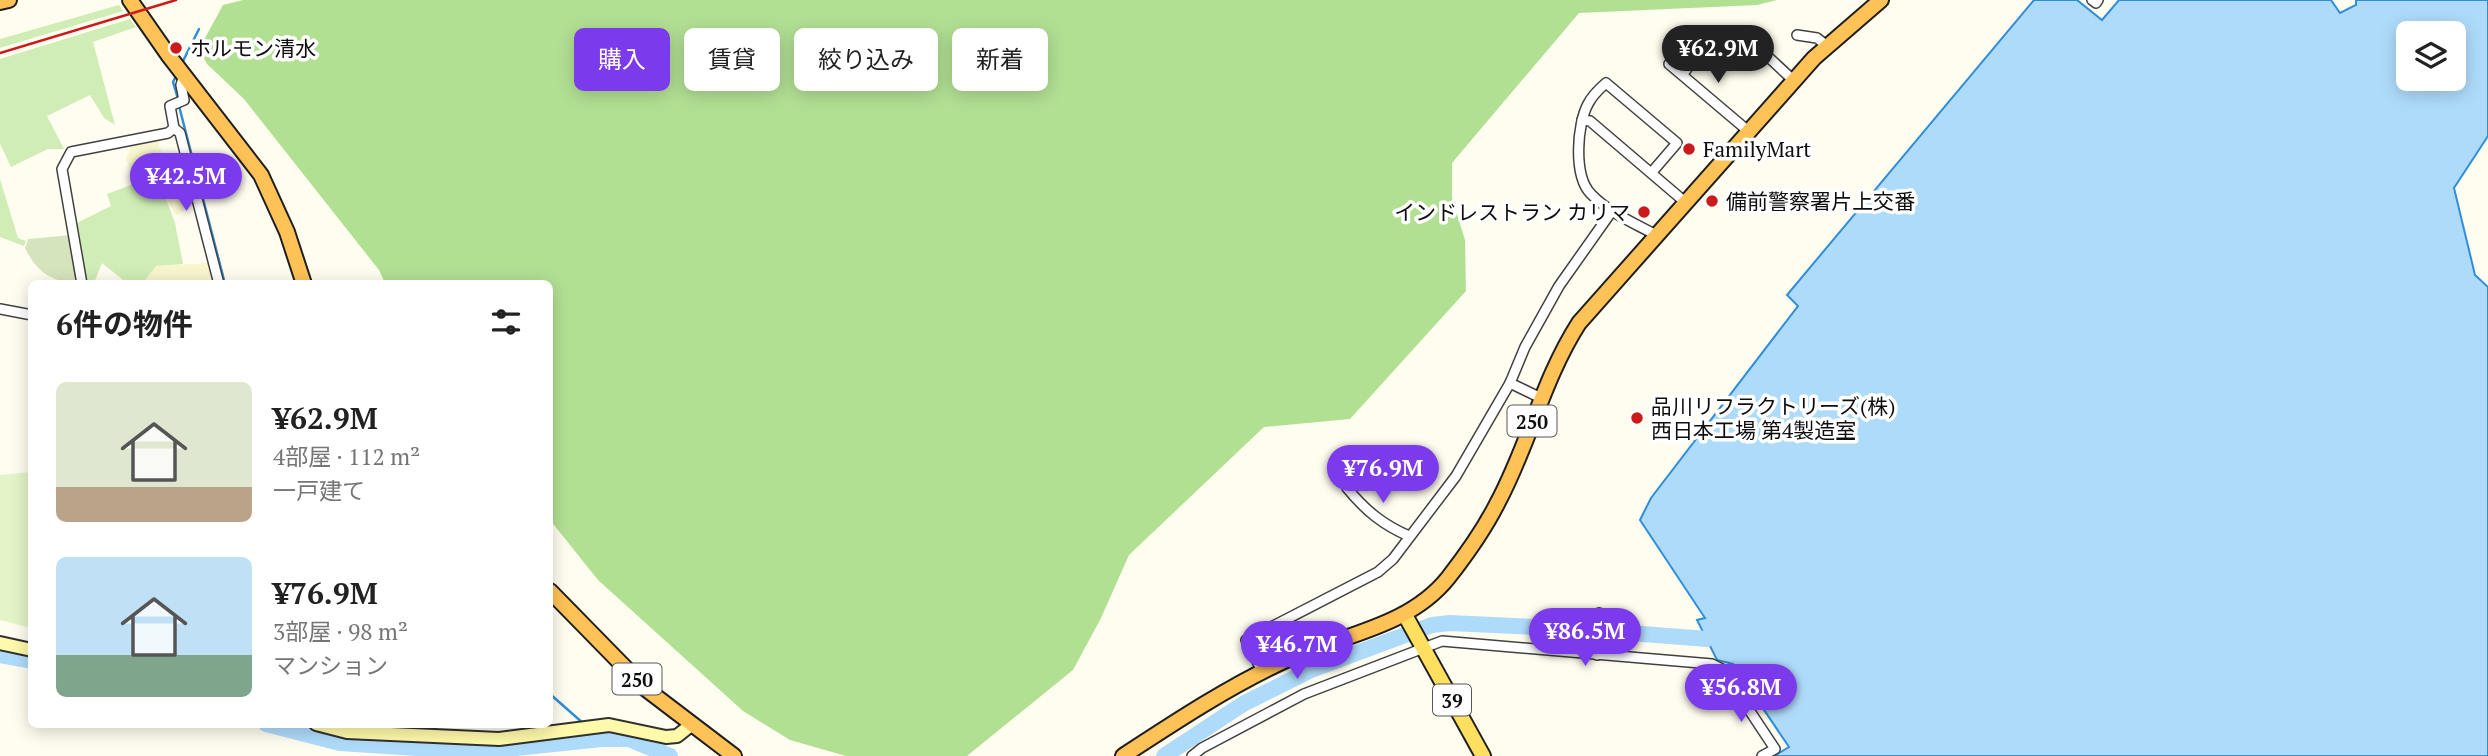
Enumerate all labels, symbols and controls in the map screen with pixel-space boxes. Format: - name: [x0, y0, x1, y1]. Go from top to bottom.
- map controls: [2396, 21, 2466, 91]
- button: layers: [2396, 21, 2466, 91]
- pin: ¥62.9M: [1661, 25, 1775, 85]
- chip: 購入: [574, 28, 670, 91]
- chip: 賃貸: [684, 28, 780, 91]
- chip: 絞り込み: [794, 28, 938, 91]
- chip: 新着: [952, 28, 1048, 91]
- text: ¥62.9M: [1678, 32, 1758, 63]
- place label: ホルモン清水: [190, 34, 316, 62]
- marker: ホルモン清水: [168, 40, 184, 56]
- place label: FamilyMart: [1703, 135, 1811, 163]
- marker: FamilyMart: [1681, 141, 1697, 157]
- pin: ¥42.5M: [129, 154, 243, 213]
- text: ¥42.5M: [146, 160, 226, 191]
- place label: 備前警察署片上交番: [1726, 187, 1915, 215]
- marker: 備前警察署片上交番: [1704, 193, 1720, 209]
- place label: インドレストラン カリマ: [1394, 198, 1630, 226]
- marker: インドレストラン カリマ: [1636, 204, 1652, 220]
- icon: filters: [487, 303, 525, 341]
- text: 6件の物件: [56, 304, 193, 344]
- place label: 品川リフラクトリーズ(株) 西日本工場 第4製造室: [1651, 392, 1895, 444]
- text: ¥62.9M: [273, 398, 378, 438]
- road number: 250: [1508, 406, 1556, 436]
- icon: home: [112, 410, 196, 494]
- marker: 品川リフラクトリーズ(株) 西日本工場 第4製造室: [1629, 410, 1645, 426]
- text: 4部屋 · 112 m²: [273, 441, 420, 472]
- pin: ¥76.9M: [1326, 446, 1440, 505]
- text: ¥76.9M: [1343, 452, 1423, 483]
- text: 一戸建て: [273, 475, 365, 506]
- text: ¥76.9M: [273, 573, 378, 613]
- icon: home: [112, 585, 196, 669]
- pin: ¥86.5M: [1528, 608, 1642, 668]
- text: ¥86.5M: [1545, 615, 1625, 646]
- text: 3部屋 · 98 m²: [273, 616, 408, 647]
- pin: ¥46.7M: [1240, 622, 1354, 681]
- text: ¥46.7M: [1257, 628, 1337, 659]
- text: マンション: [273, 650, 388, 681]
- road number: 250: [612, 664, 662, 694]
- pin: ¥56.8M: [1684, 664, 1798, 724]
- text: ¥56.8M: [1701, 671, 1781, 702]
- road number: 39: [1433, 684, 1471, 716]

